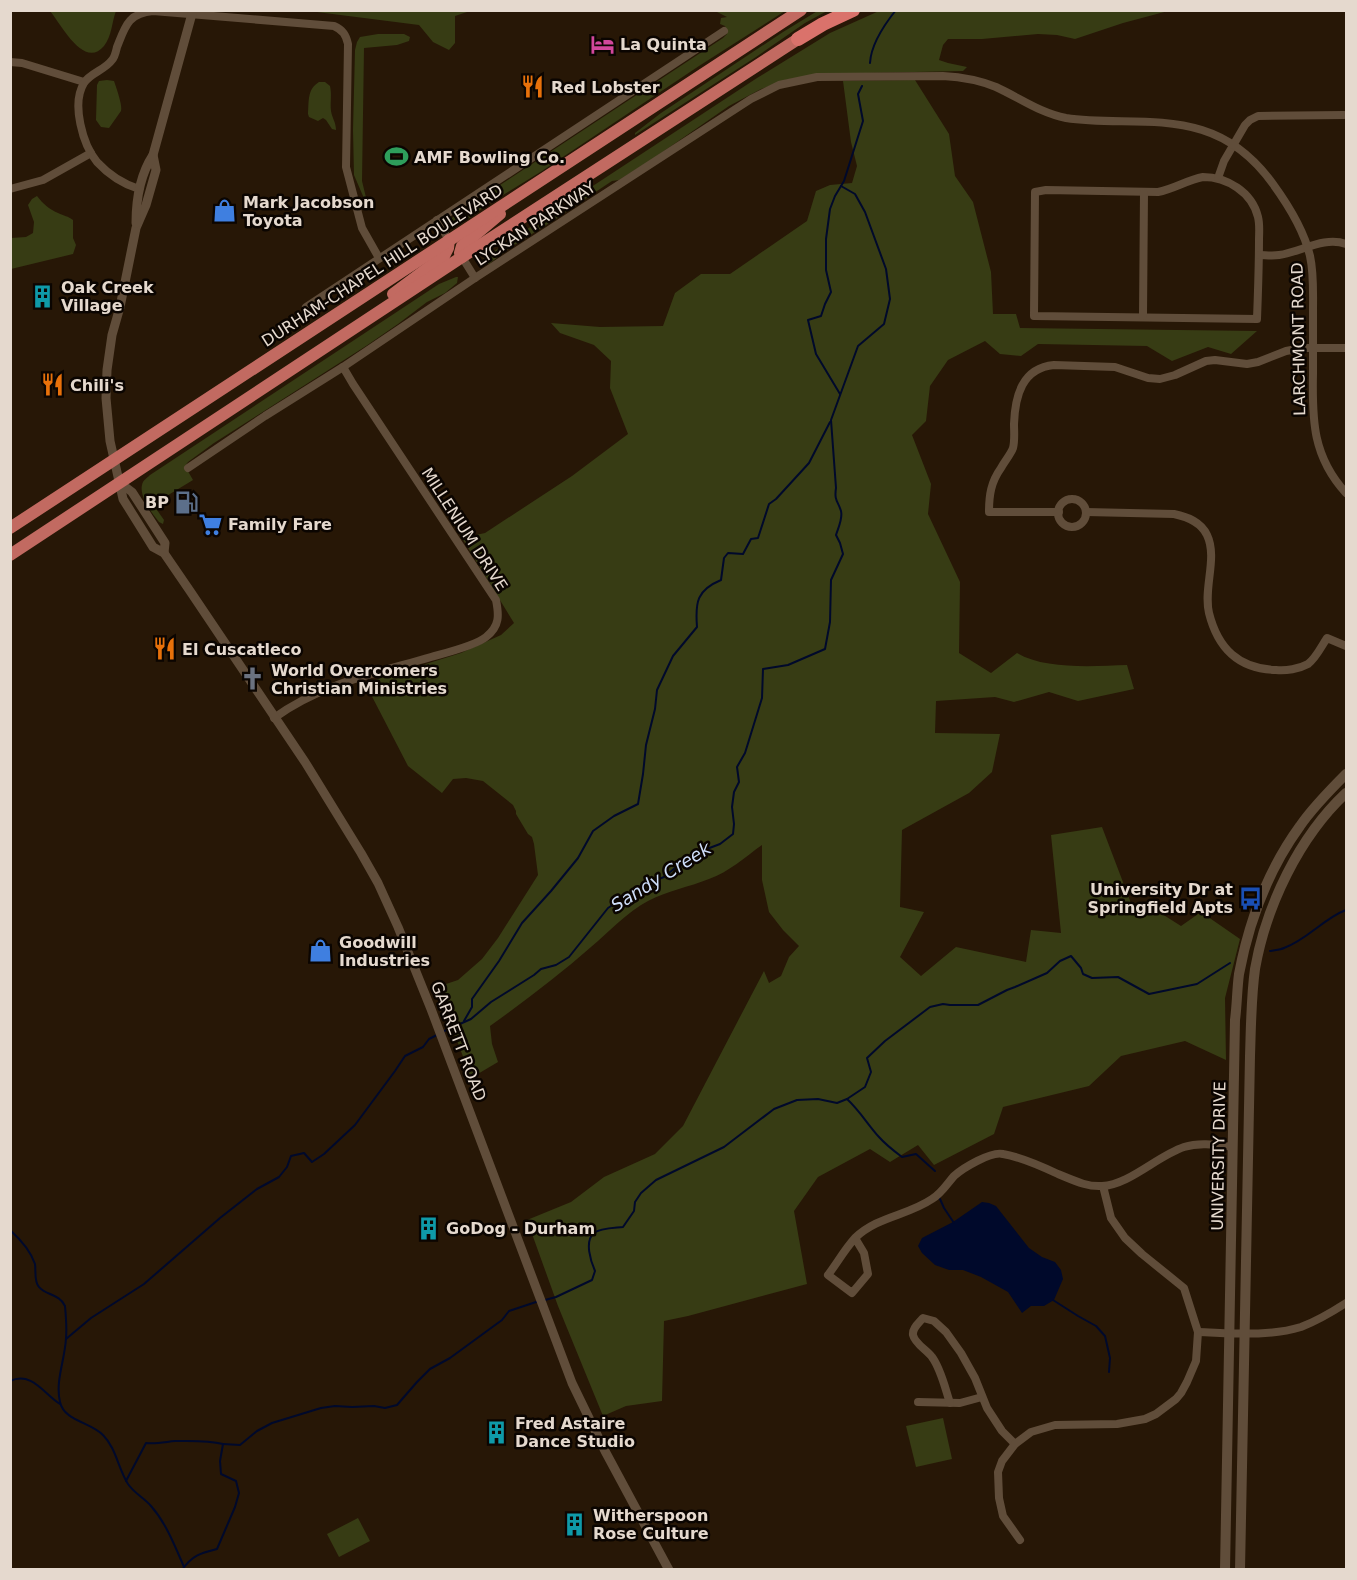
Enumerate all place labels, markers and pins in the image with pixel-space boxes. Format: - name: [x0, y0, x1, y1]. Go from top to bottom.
- hotel icon: La Quinta: [589, 31, 615, 57]
- place label: La Quinta: [620, 35, 707, 54]
- restaurant icon: Red Lobster: [520, 74, 546, 100]
- place label: Red Lobster: [551, 78, 660, 97]
- sports icon: AMF Bowling Co.: [383, 144, 409, 170]
- place label: AMF Bowling Co.: [414, 148, 565, 167]
- place label: Mark Jacobson Toyota: [243, 193, 374, 230]
- shop icon: Mark Jacobson Toyota: [212, 198, 238, 224]
- place label: Oak Creek Village: [61, 278, 154, 315]
- building icon: Oak Creek Village: [30, 283, 56, 309]
- restaurant icon: Chili's: [39, 372, 65, 398]
- place label: Chili's: [70, 376, 124, 395]
- fuel station icon: BP: [174, 489, 200, 515]
- place label: BP: [145, 493, 169, 512]
- supermarket icon: Family Fare: [197, 511, 223, 537]
- place label: Family Fare: [228, 515, 332, 534]
- restaurant icon: El Cuscatleco: [151, 636, 177, 662]
- place label: El Cuscatleco: [182, 640, 301, 659]
- place label: World Overcomers Christian Ministries: [271, 661, 447, 698]
- church icon: World Overcomers Christian Ministries: [240, 666, 266, 692]
- place label: University Dr at Springfield Apts: [1088, 880, 1233, 917]
- bus stop icon: University Dr at Springfield Apts: [1238, 885, 1264, 911]
- place label: Goodwill Industries: [339, 933, 430, 970]
- shop icon: Goodwill Industries: [308, 938, 334, 964]
- building icon: GoDog - Durham: [415, 1215, 441, 1241]
- place label: GoDog - Durham: [446, 1219, 595, 1238]
- place label: Fred Astaire Dance Studio: [515, 1414, 635, 1451]
- building icon: Fred Astaire Dance Studio: [484, 1419, 510, 1445]
- place label: Witherspoon Rose Culture: [593, 1506, 709, 1543]
- building icon: Witherspoon Rose Culture: [562, 1511, 588, 1537]

